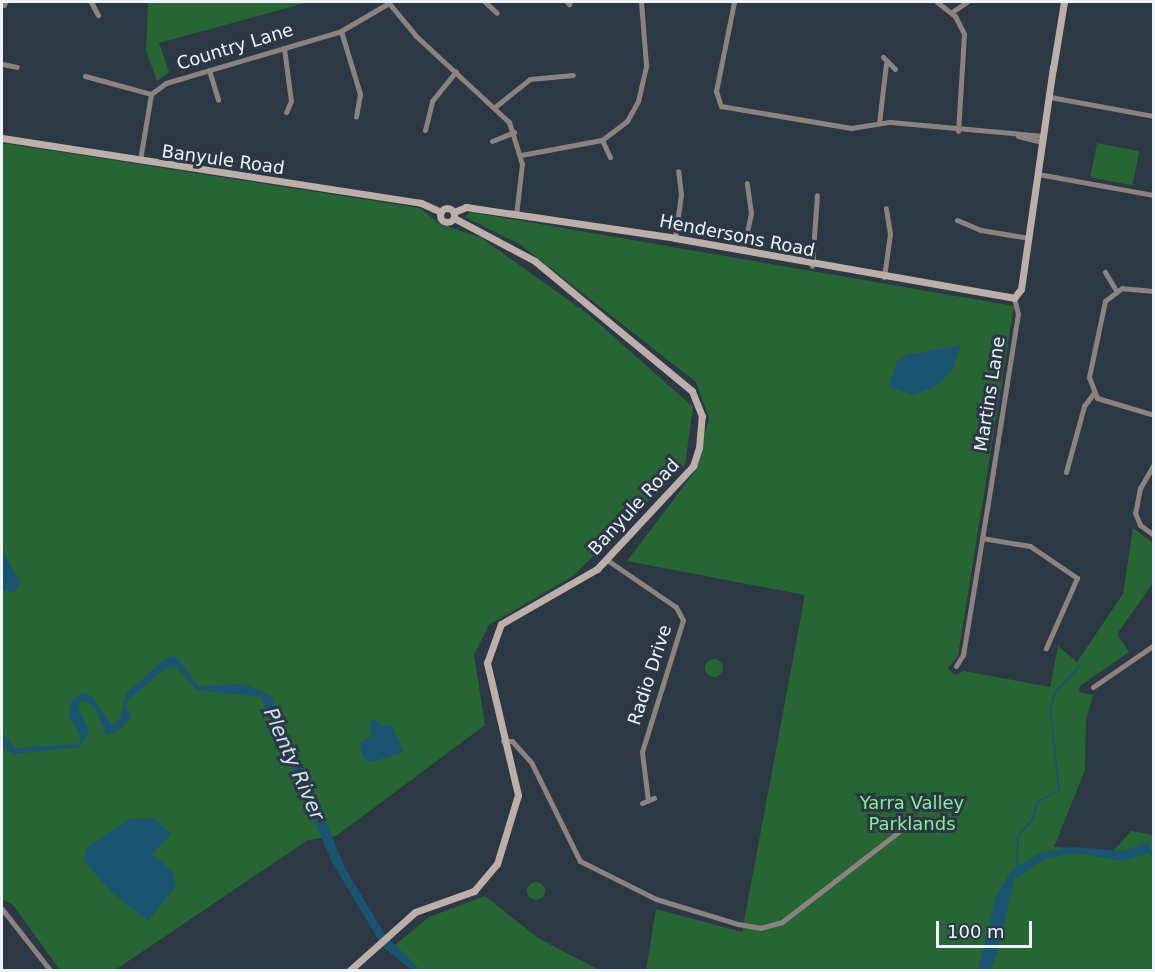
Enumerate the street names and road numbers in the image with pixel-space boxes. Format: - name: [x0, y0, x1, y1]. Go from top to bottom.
- street label: Country Lane: [174, 19, 296, 75]
- street label: Banyule Road: [160, 141, 286, 179]
- street label: Hendersons Road: [657, 210, 817, 262]
- street label: Martins Lane: [970, 335, 1010, 453]
- street label: Banyule Road: [584, 454, 684, 560]
- street label: Radio Drive: [624, 622, 676, 728]

